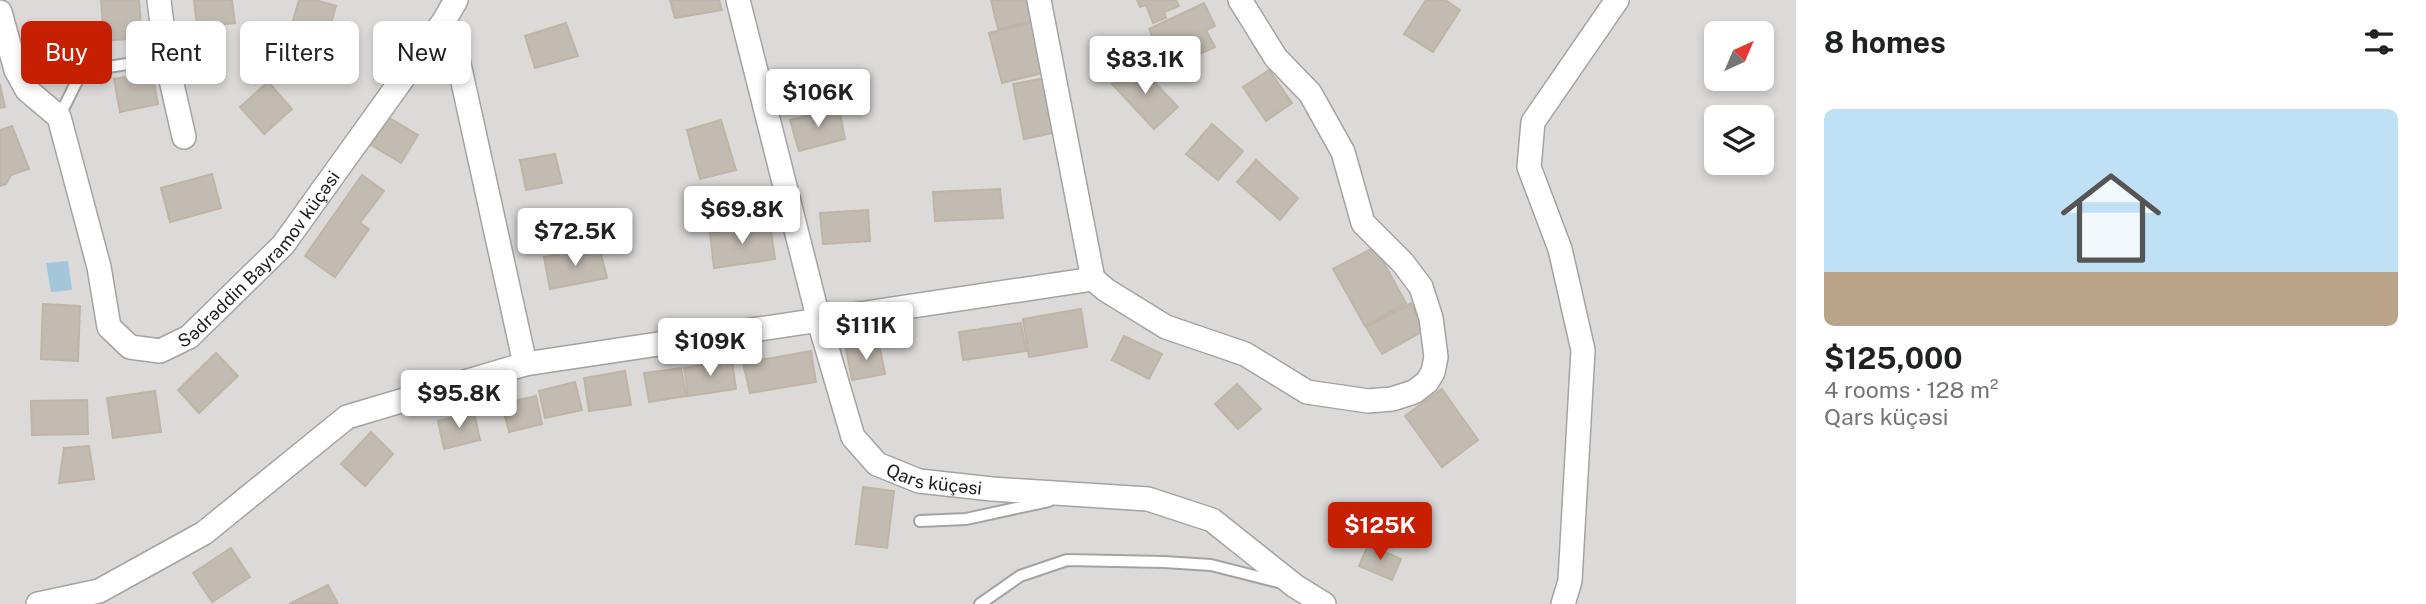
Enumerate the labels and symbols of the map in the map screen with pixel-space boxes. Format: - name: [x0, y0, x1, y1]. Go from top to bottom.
- north arrow: [1704, 21, 1774, 91]
- pin: $83.1K: [1088, 36, 1202, 96]
- pin: $106K: [769, 69, 867, 129]
- street label: Sədrəddin Bayramov küçəsi: [174, 166, 344, 351]
- pin: $69.8K: [685, 187, 799, 246]
- pin: $72.5K: [518, 208, 632, 268]
- pin: $111K: [817, 302, 915, 362]
- pin: $109K: [661, 318, 759, 378]
- pin: $95.8K: [402, 370, 516, 430]
- street label: Qars küçəsi: [883, 458, 983, 498]
- pin: $125K: [1331, 503, 1429, 562]

